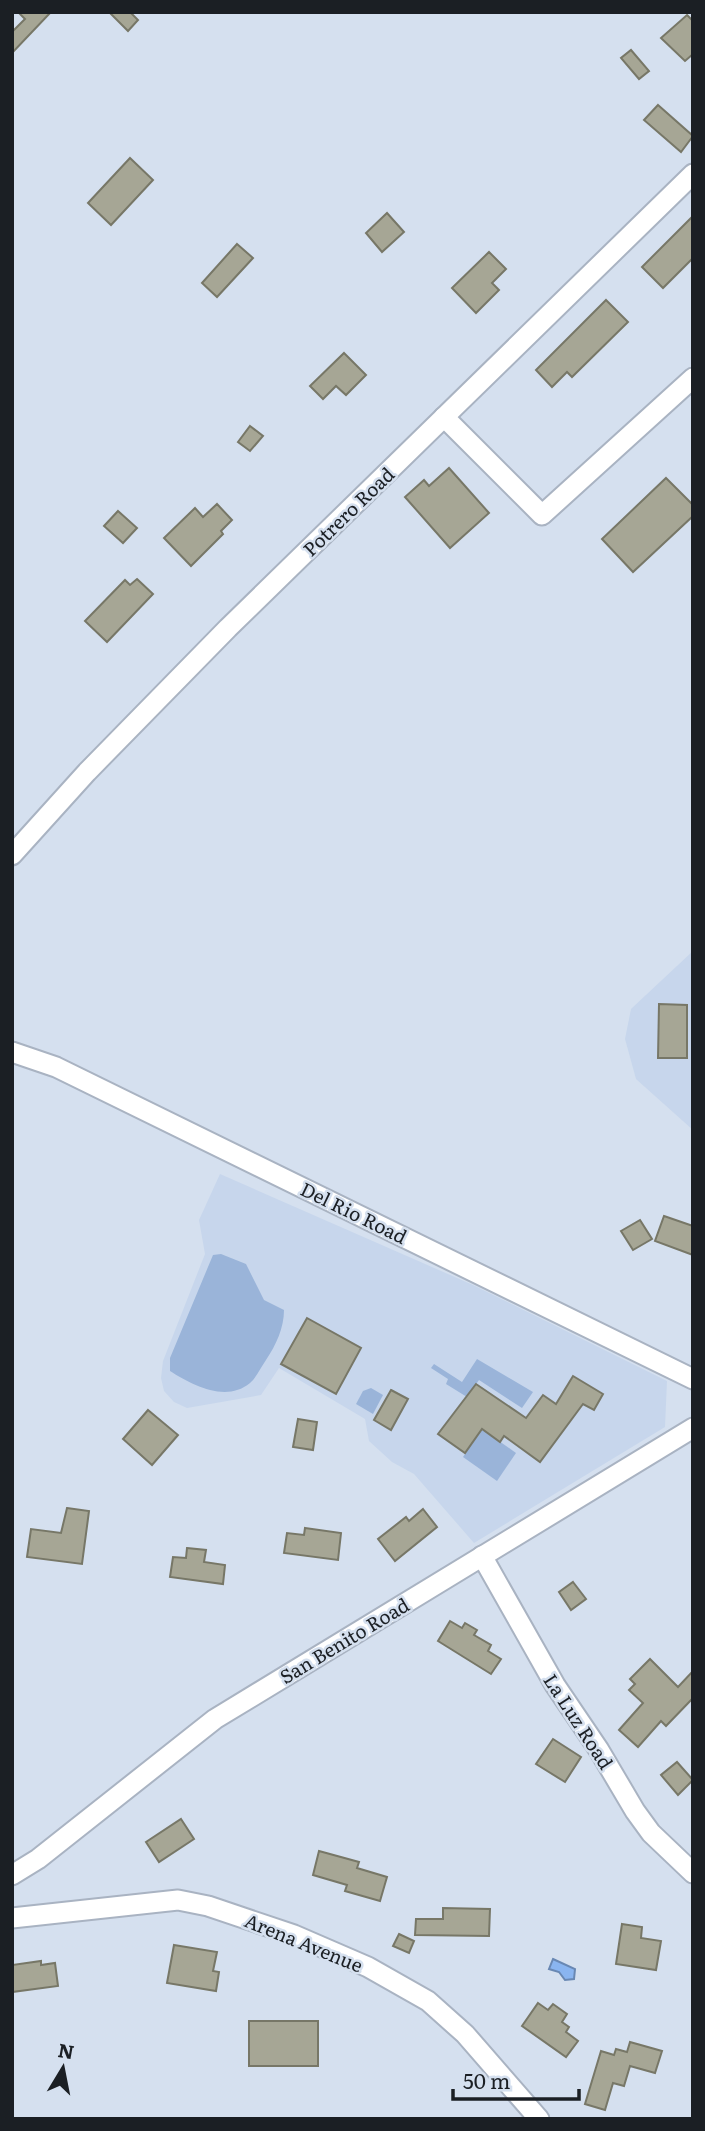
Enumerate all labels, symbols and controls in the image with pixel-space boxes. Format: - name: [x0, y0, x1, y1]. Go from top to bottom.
- street label: Potrero Road: [296, 460, 400, 562]
- street label: Del Rio Road: [296, 1174, 412, 1250]
- street label: San Benito Road: [274, 1590, 414, 1690]
- street label: La Luz Road: [538, 1668, 621, 1775]
- street label: Arena Avenue: [241, 1906, 367, 1979]
- north arrow: [28, 2033, 98, 2103]
- text: N: [56, 2035, 76, 2065]
- scale bar: [453, 2058, 579, 2102]
- text: 50 m: [463, 2064, 510, 2095]

